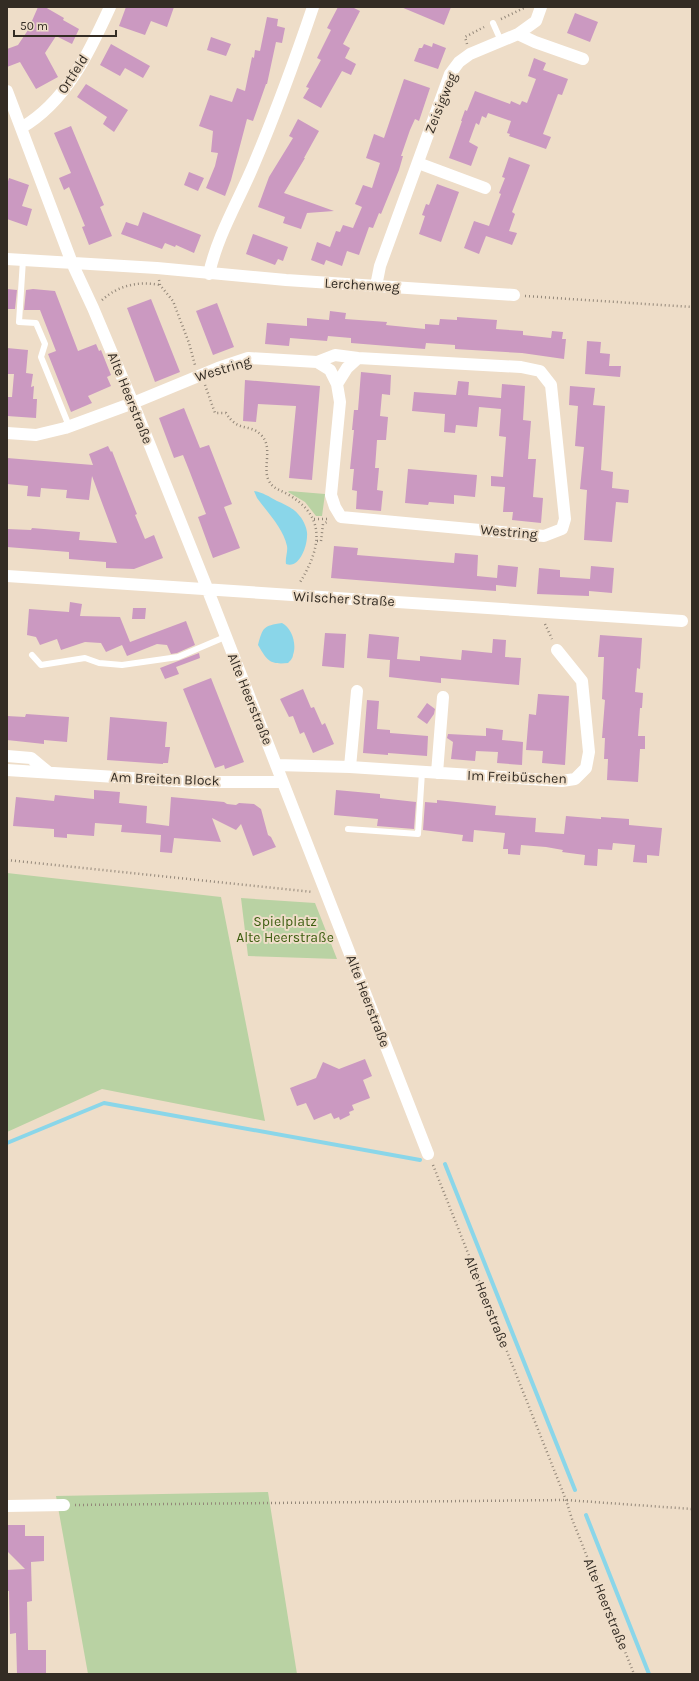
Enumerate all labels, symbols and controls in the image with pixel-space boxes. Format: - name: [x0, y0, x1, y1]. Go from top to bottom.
- scale bar: [14, 12, 116, 38]
- text: 50 m: [20, 19, 48, 33]
- street label: Ortfeld: [54, 51, 92, 97]
- street label: Zeisigweg: [421, 70, 461, 136]
- street label: Lerchenweg: [324, 275, 400, 295]
- street label: Alte Heerstraße: [104, 350, 156, 446]
- street label: Westring: [193, 352, 253, 386]
- street label: Westring: [480, 521, 538, 543]
- street label: Wilscher Straße: [293, 588, 395, 610]
- street label: Alte Heerstraße: [224, 651, 276, 747]
- street label: Im Freibüschen: [467, 767, 567, 787]
- street label: Am Breiten Block: [110, 769, 220, 789]
- park label: Spielplatz Alte Heerstraße: [236, 913, 334, 946]
- street label: Alte Heerstraße: [343, 952, 393, 1050]
- street label: Alte Heerstraße: [461, 1254, 513, 1350]
- street label: Alte Heerstraße: [580, 1556, 632, 1652]

